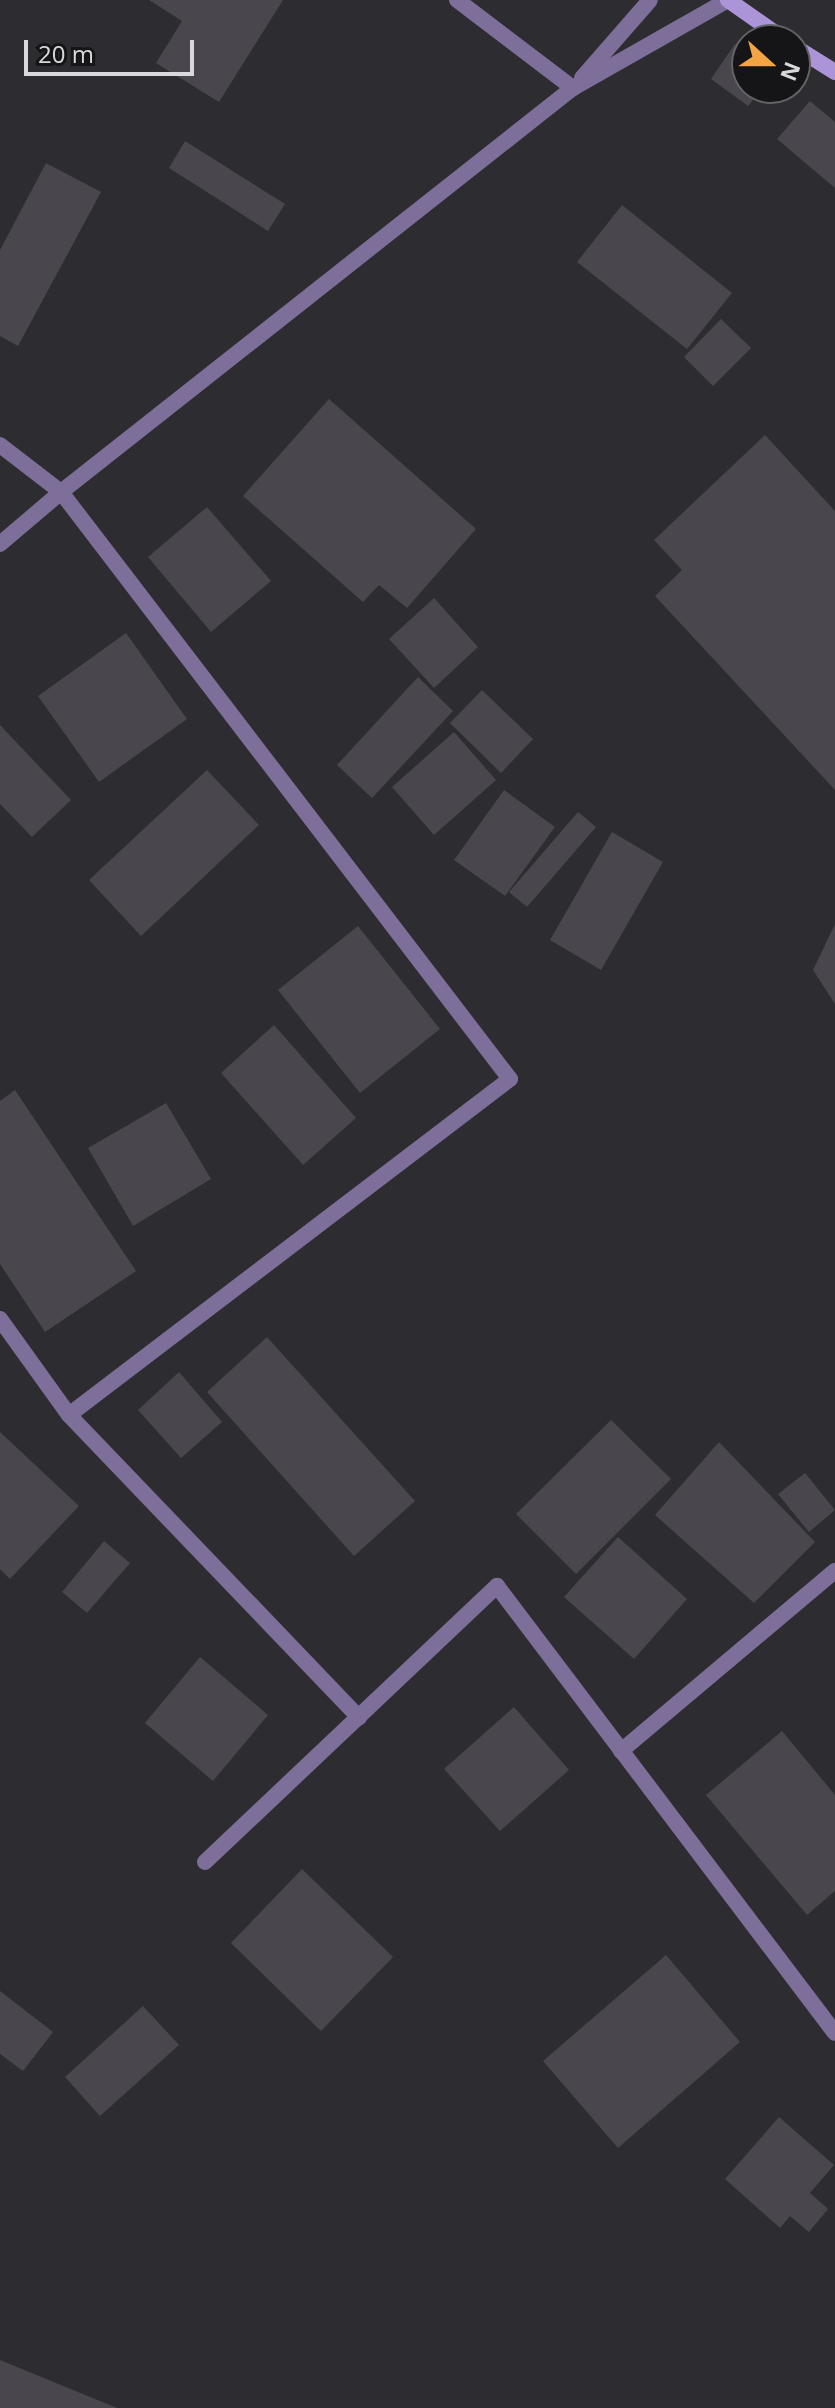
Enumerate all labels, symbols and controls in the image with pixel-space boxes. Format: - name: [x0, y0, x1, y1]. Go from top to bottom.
- scale bar: [28, 24, 198, 74]
- north arrow: [731, 24, 811, 104]
- text: 20 m: [38, 37, 94, 70]
- text: N: [774, 58, 809, 86]

